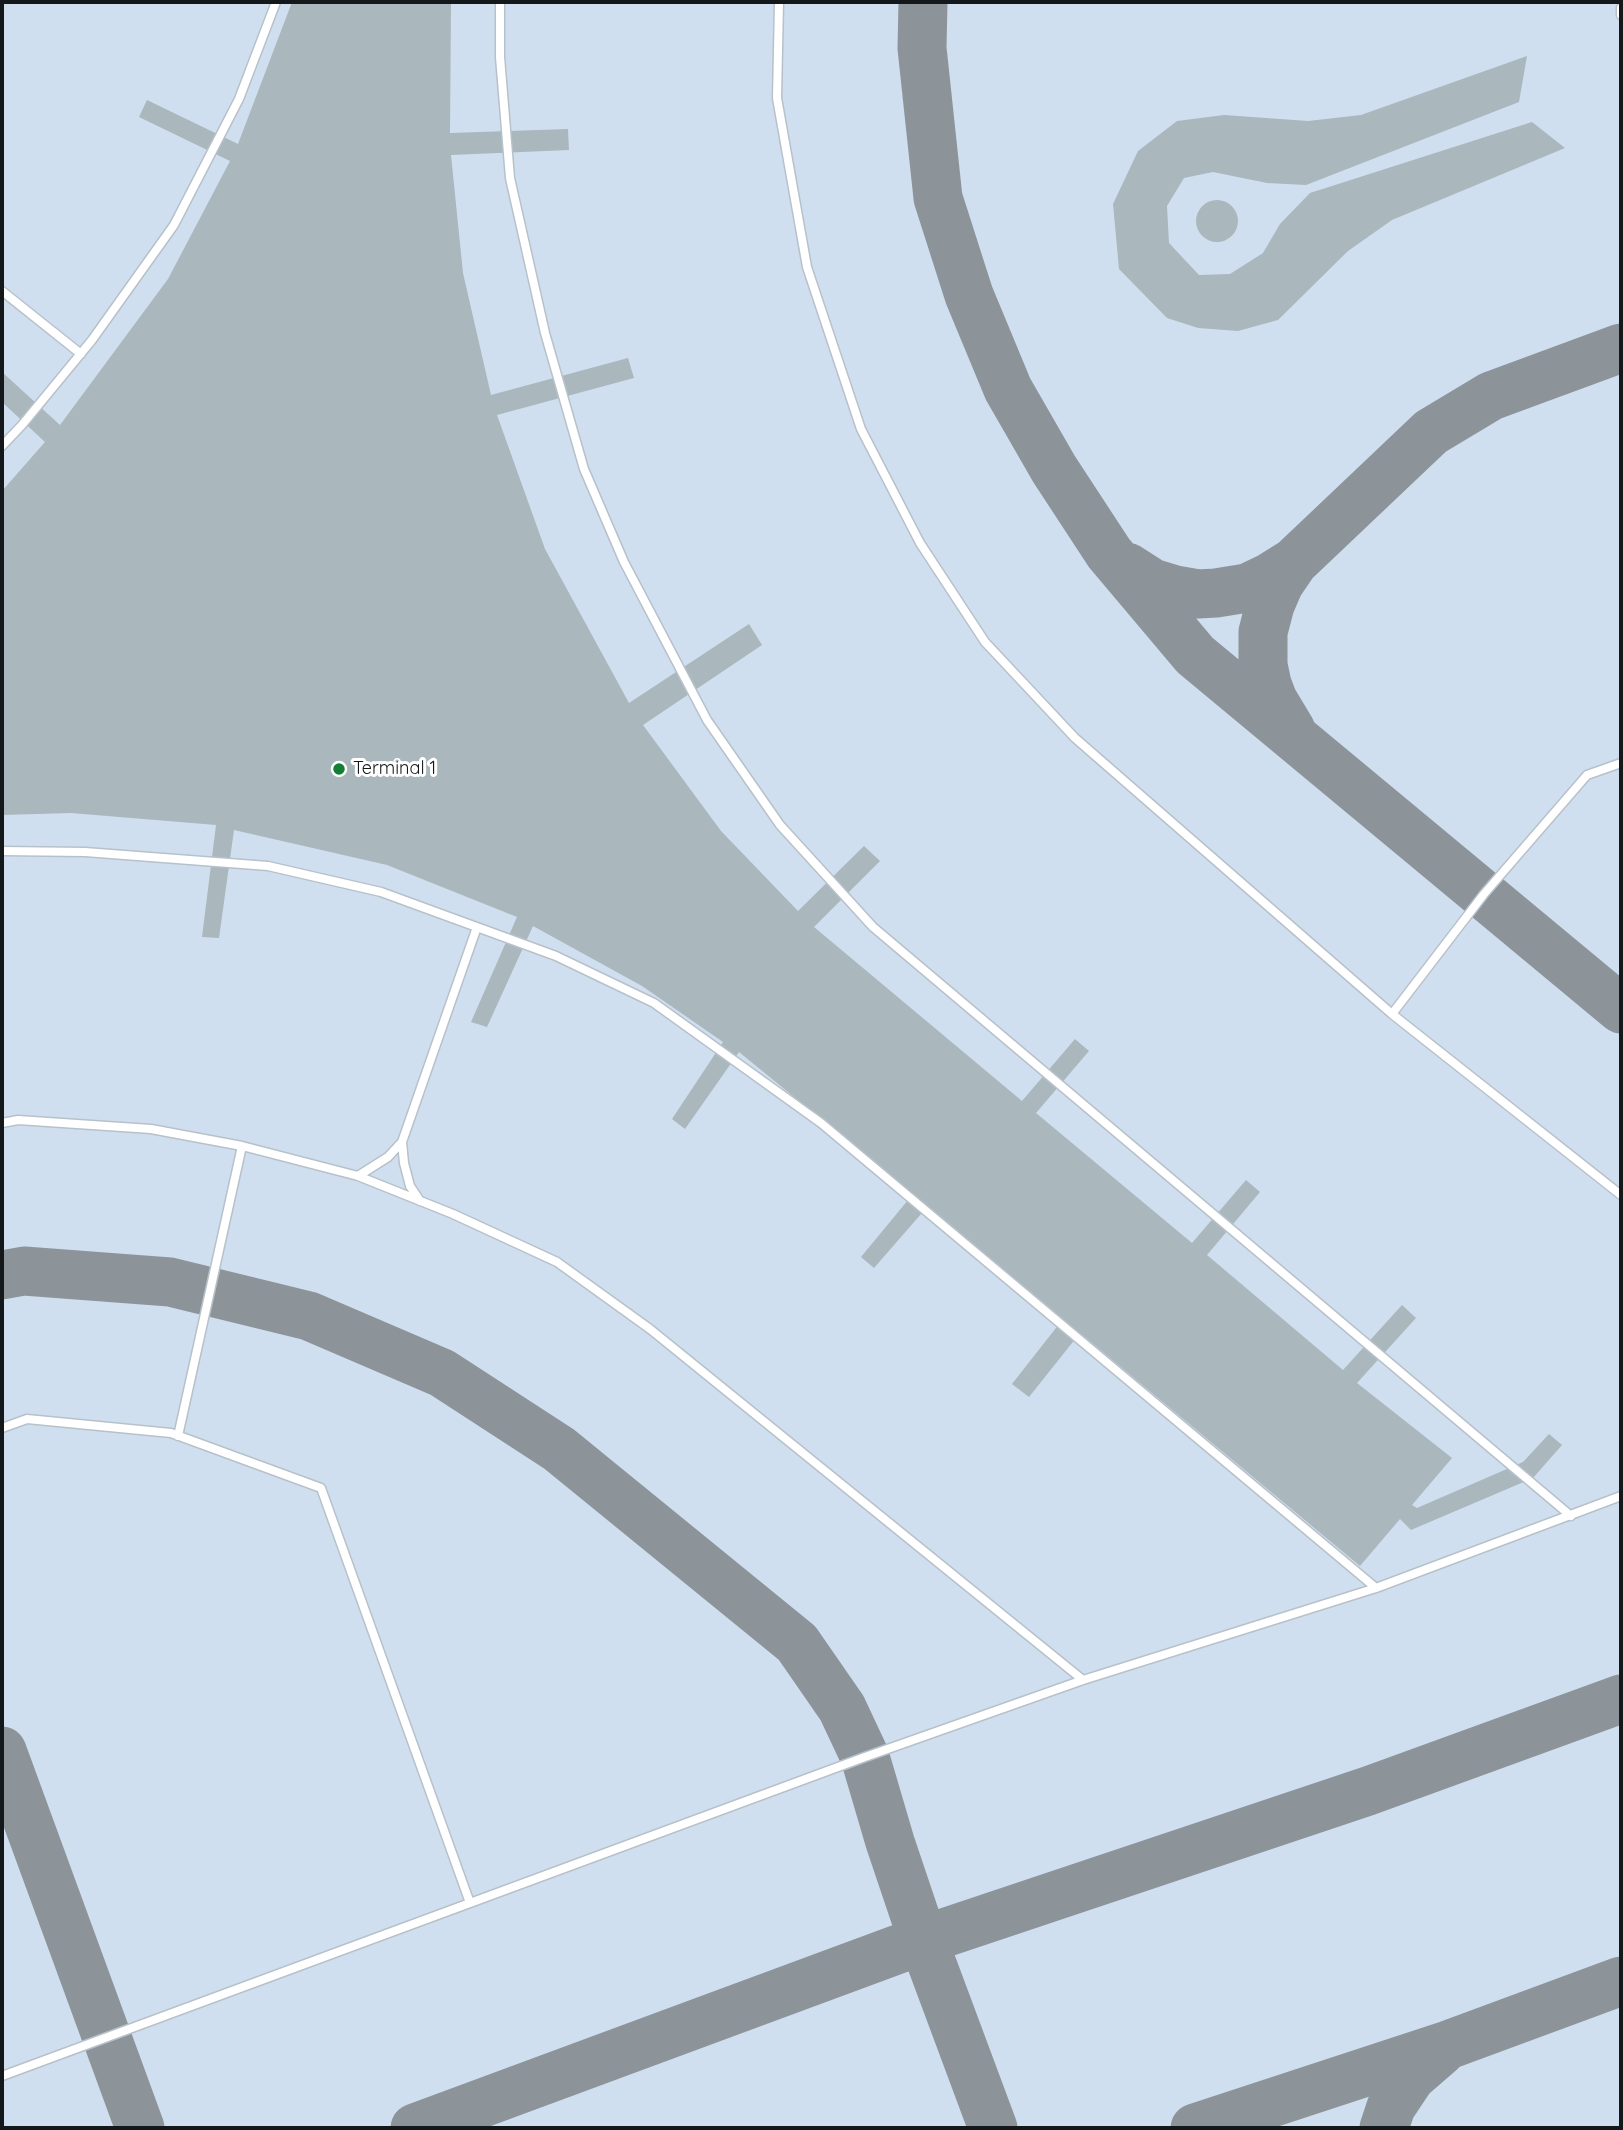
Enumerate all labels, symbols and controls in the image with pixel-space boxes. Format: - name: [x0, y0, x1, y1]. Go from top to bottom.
- place label: Terminal 1: [353, 758, 436, 780]
- marker: Terminal 1: [331, 761, 347, 777]

